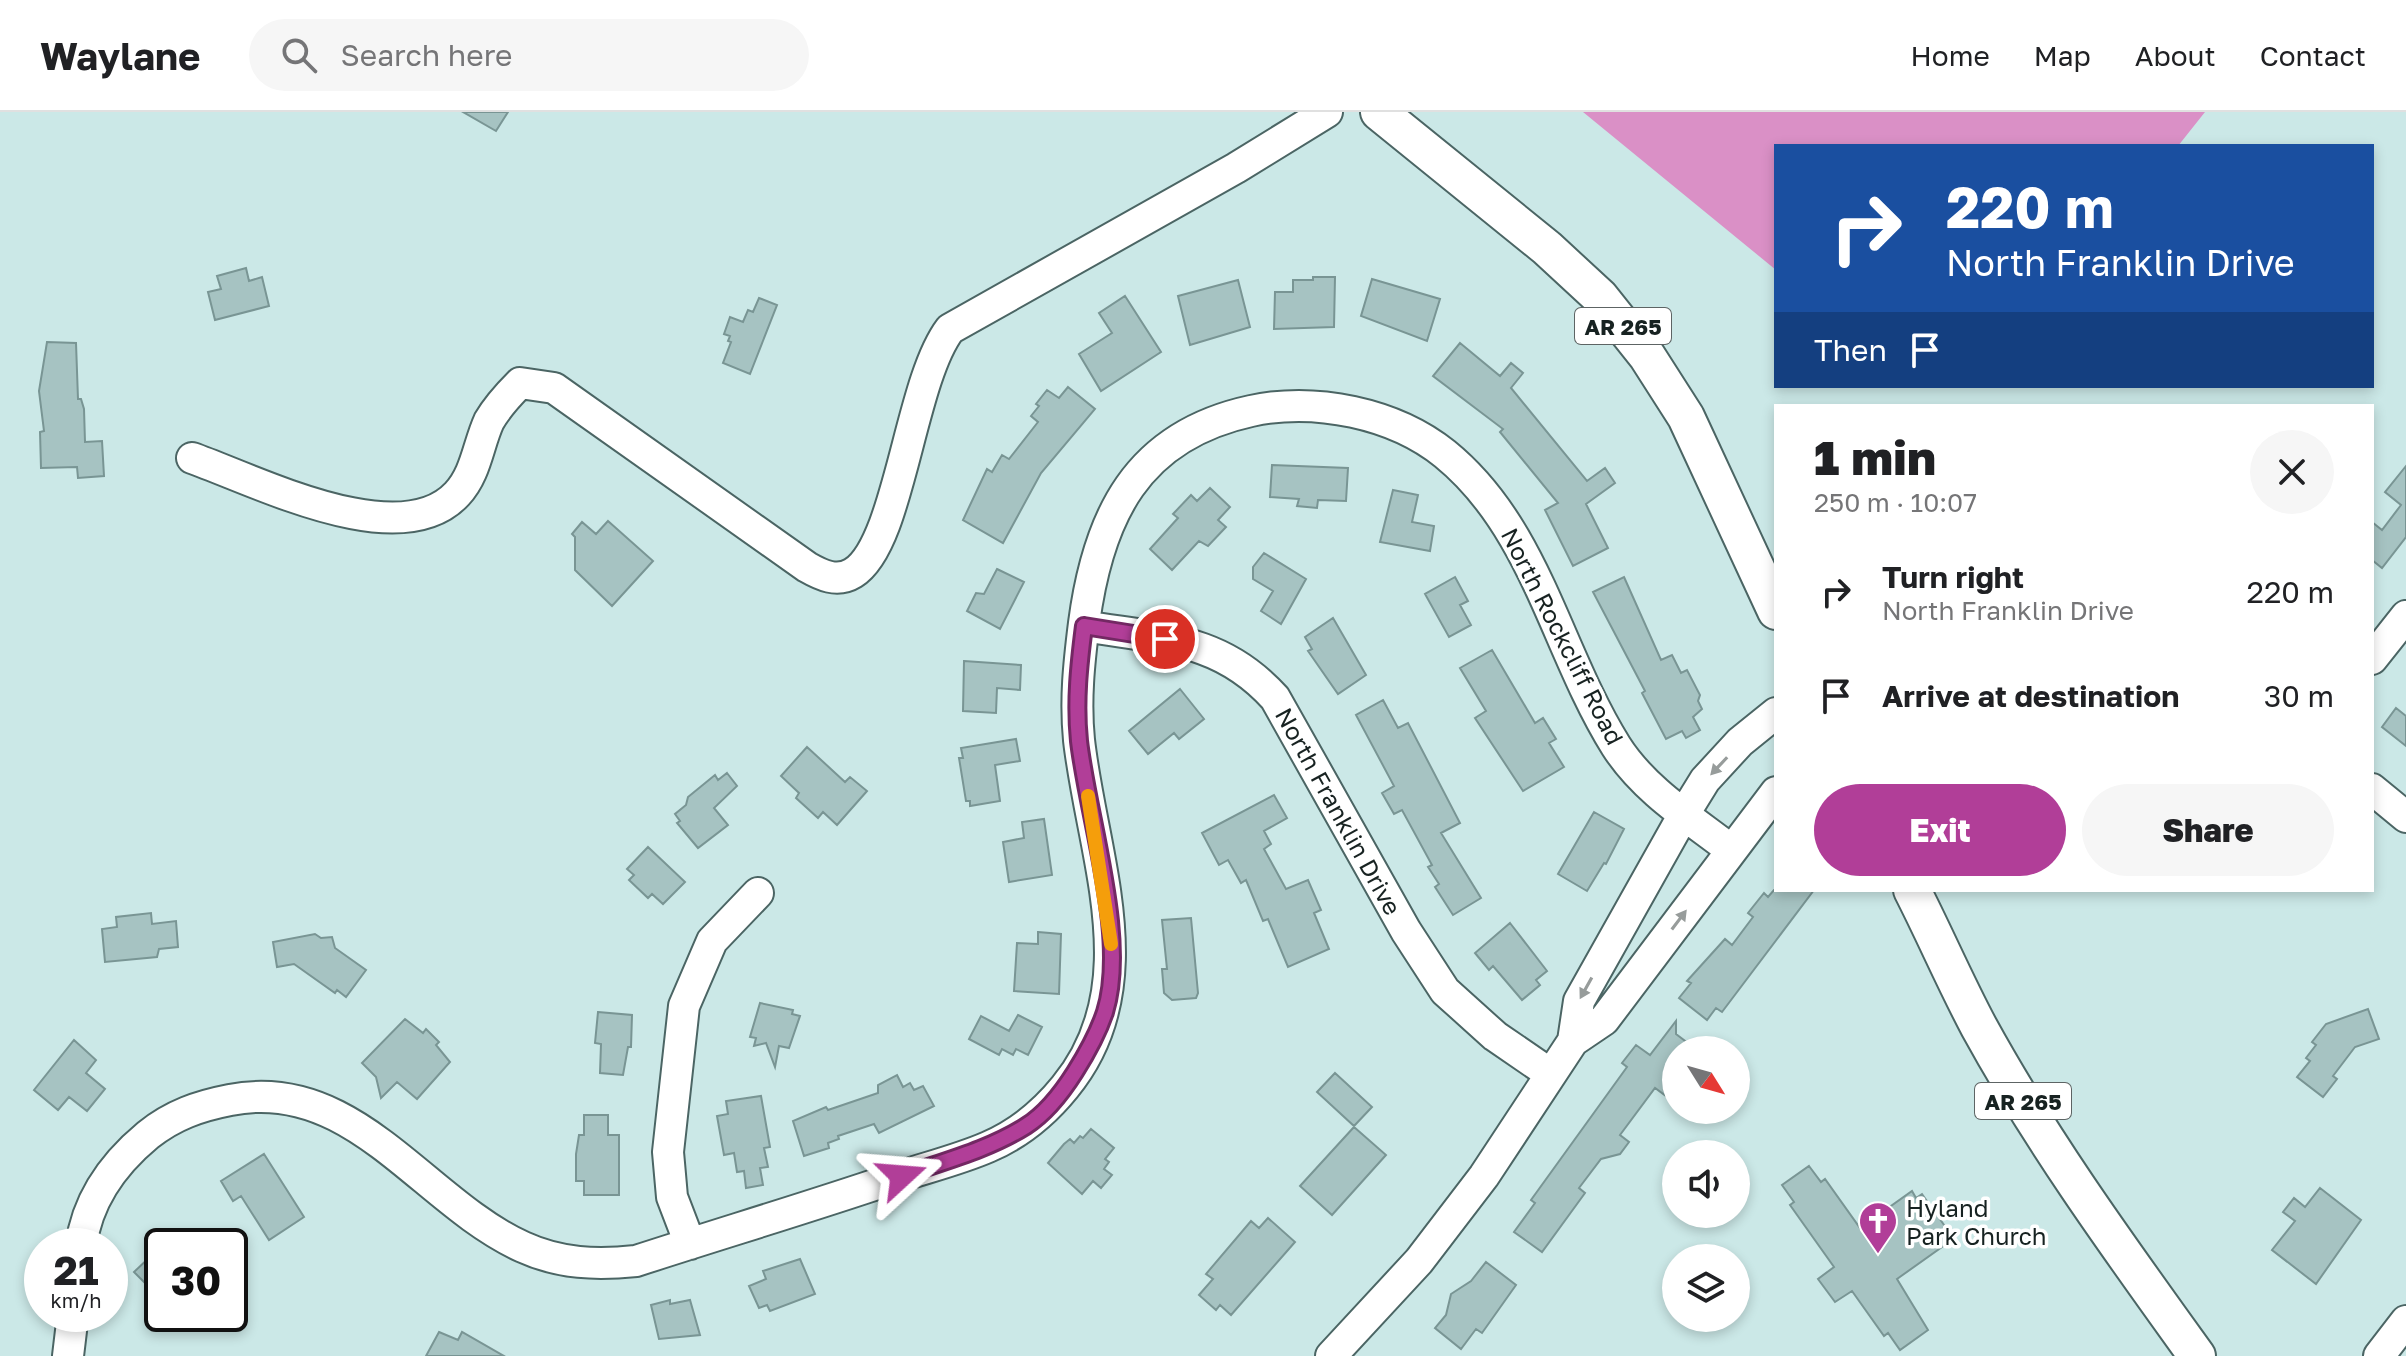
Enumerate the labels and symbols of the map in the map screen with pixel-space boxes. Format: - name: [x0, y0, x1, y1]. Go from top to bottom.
- road number: AR 265: [1575, 308, 1671, 344]
- street label: North Rockcliff Road: [1496, 523, 1630, 749]
- pin: [1131, 605, 1199, 673]
- street label: North Franklin Drive: [1270, 702, 1408, 920]
- one-way arrow: [1710, 756, 1728, 775]
- one-way arrow: [1670, 910, 1686, 930]
- one-way arrow: [1579, 977, 1593, 999]
- north arrow: [1662, 1036, 1750, 1124]
- road number: AR 265: [1975, 1083, 2071, 1119]
- position arrow: [860, 1134, 944, 1218]
- place label: Hyland Park Church: [1906, 1193, 2047, 1250]
- church icon: Hyland Park Church: [1857, 1200, 1899, 1255]
- speed limit sign: 30: [144, 1228, 248, 1332]

